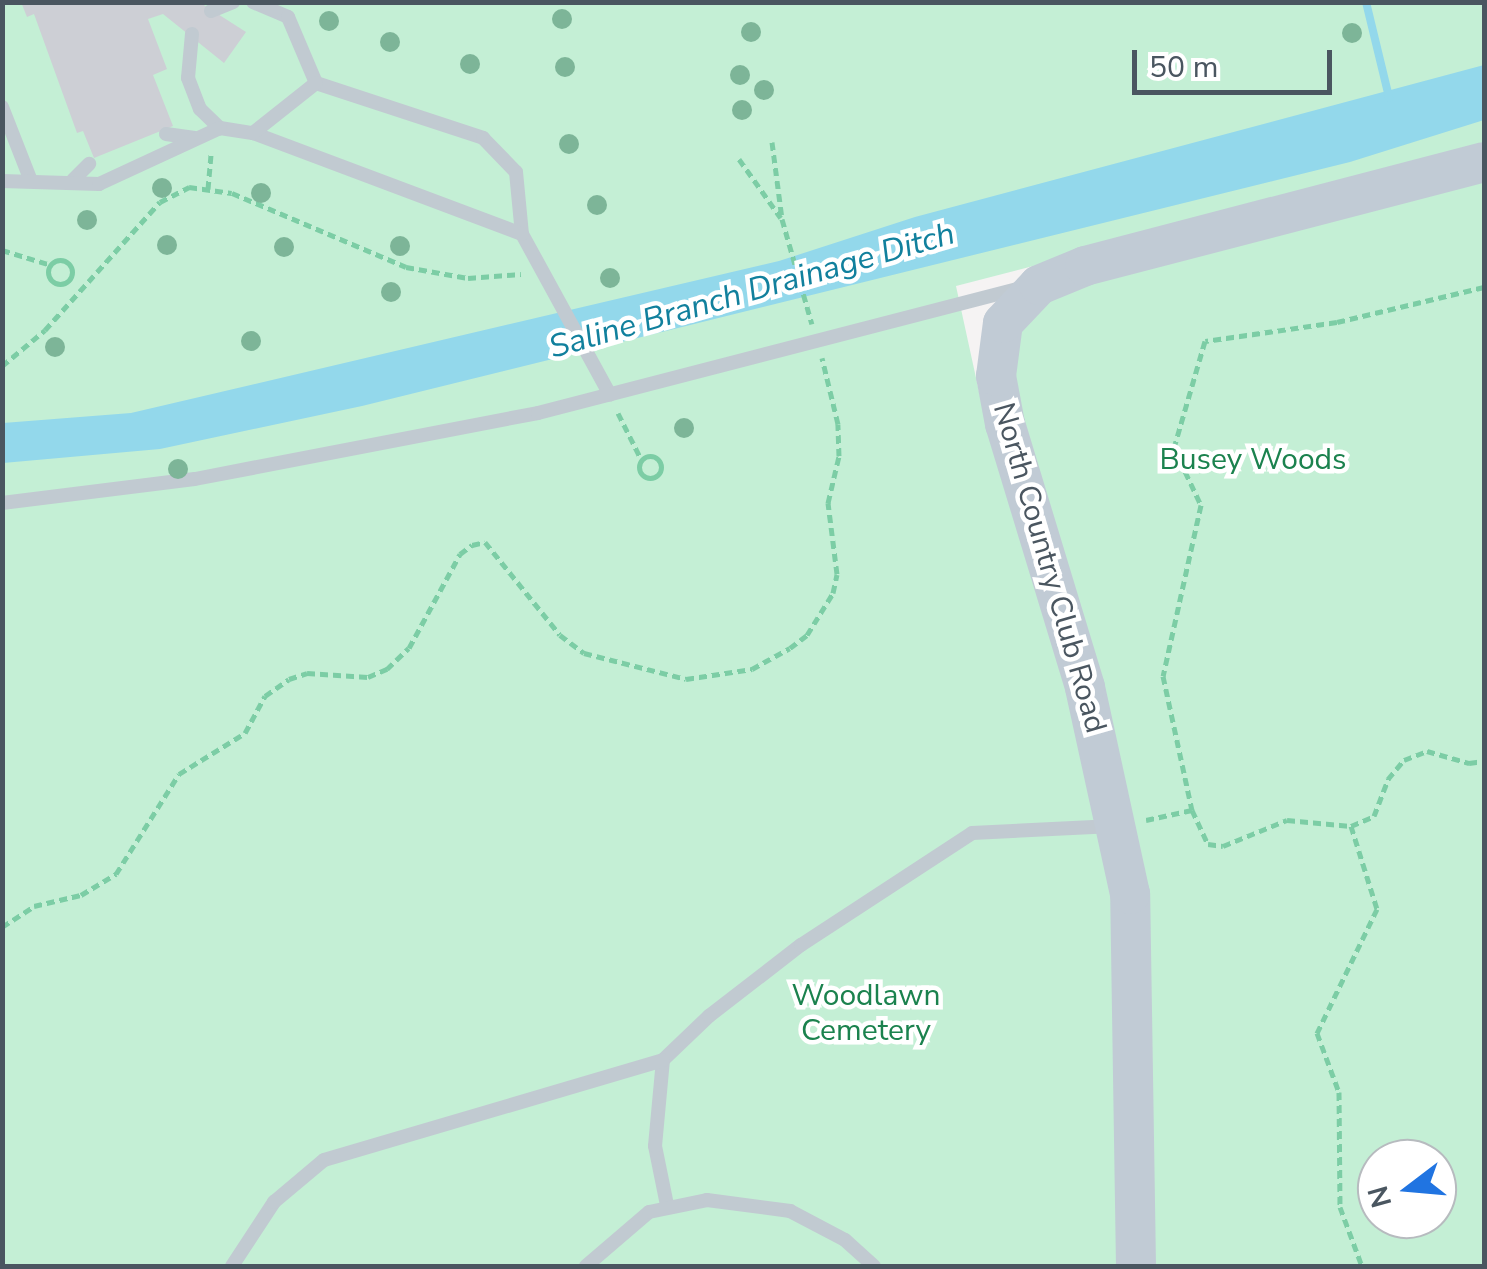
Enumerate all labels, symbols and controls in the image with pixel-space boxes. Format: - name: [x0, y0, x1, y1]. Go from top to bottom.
- scale bar: [1137, 30, 1337, 92]
- text: 50 m: [1149, 47, 1218, 88]
- water label: Saline Branch Drainage Ditch: [545, 215, 959, 367]
- street label: North Country Club Road: [985, 399, 1113, 737]
- park label: Busey Woods: [1160, 442, 1346, 478]
- park label: Woodlawn Cemetery: [791, 978, 941, 1048]
- north arrow: [1357, 1139, 1457, 1239]
- text: N: [1359, 1181, 1401, 1212]

